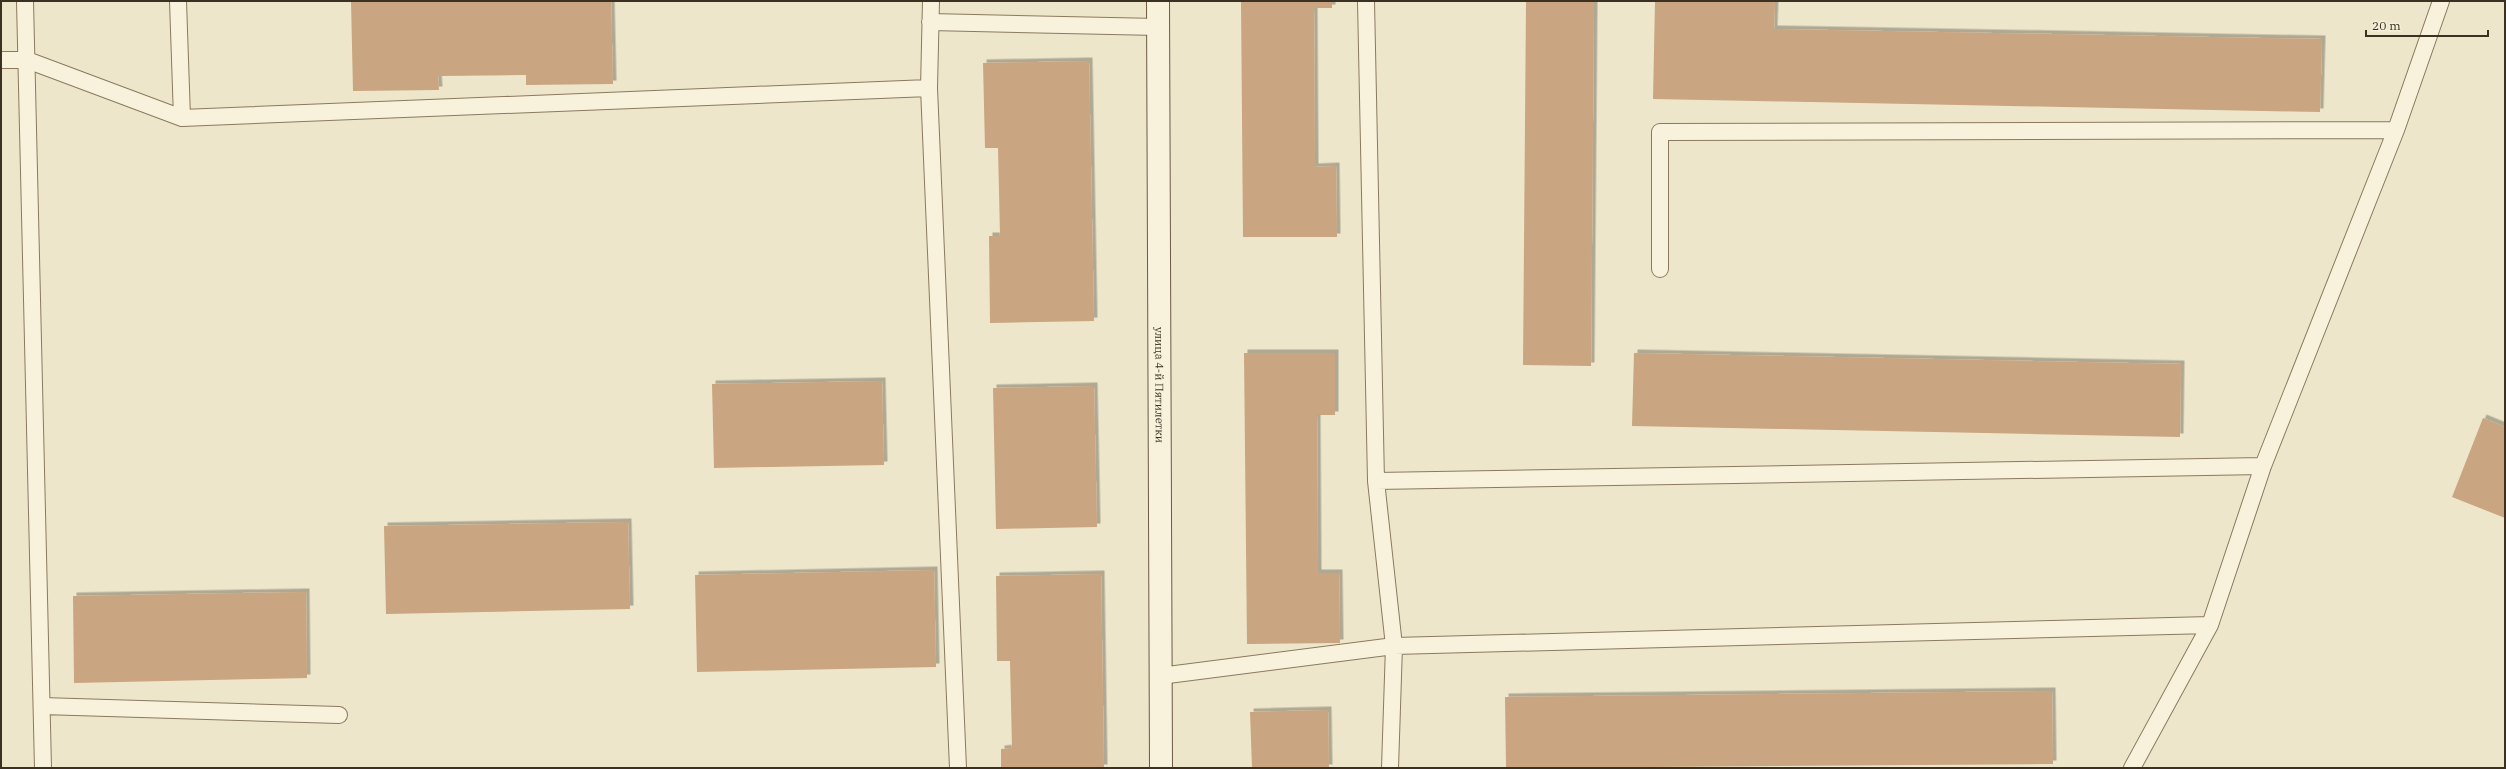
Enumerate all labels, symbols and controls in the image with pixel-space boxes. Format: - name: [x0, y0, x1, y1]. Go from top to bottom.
- scale bar: [2366, 12, 2488, 38]
- text: 20 m: [2372, 18, 2401, 33]
- street label: улица 4-й Пятилетки: [1152, 327, 1167, 443]

